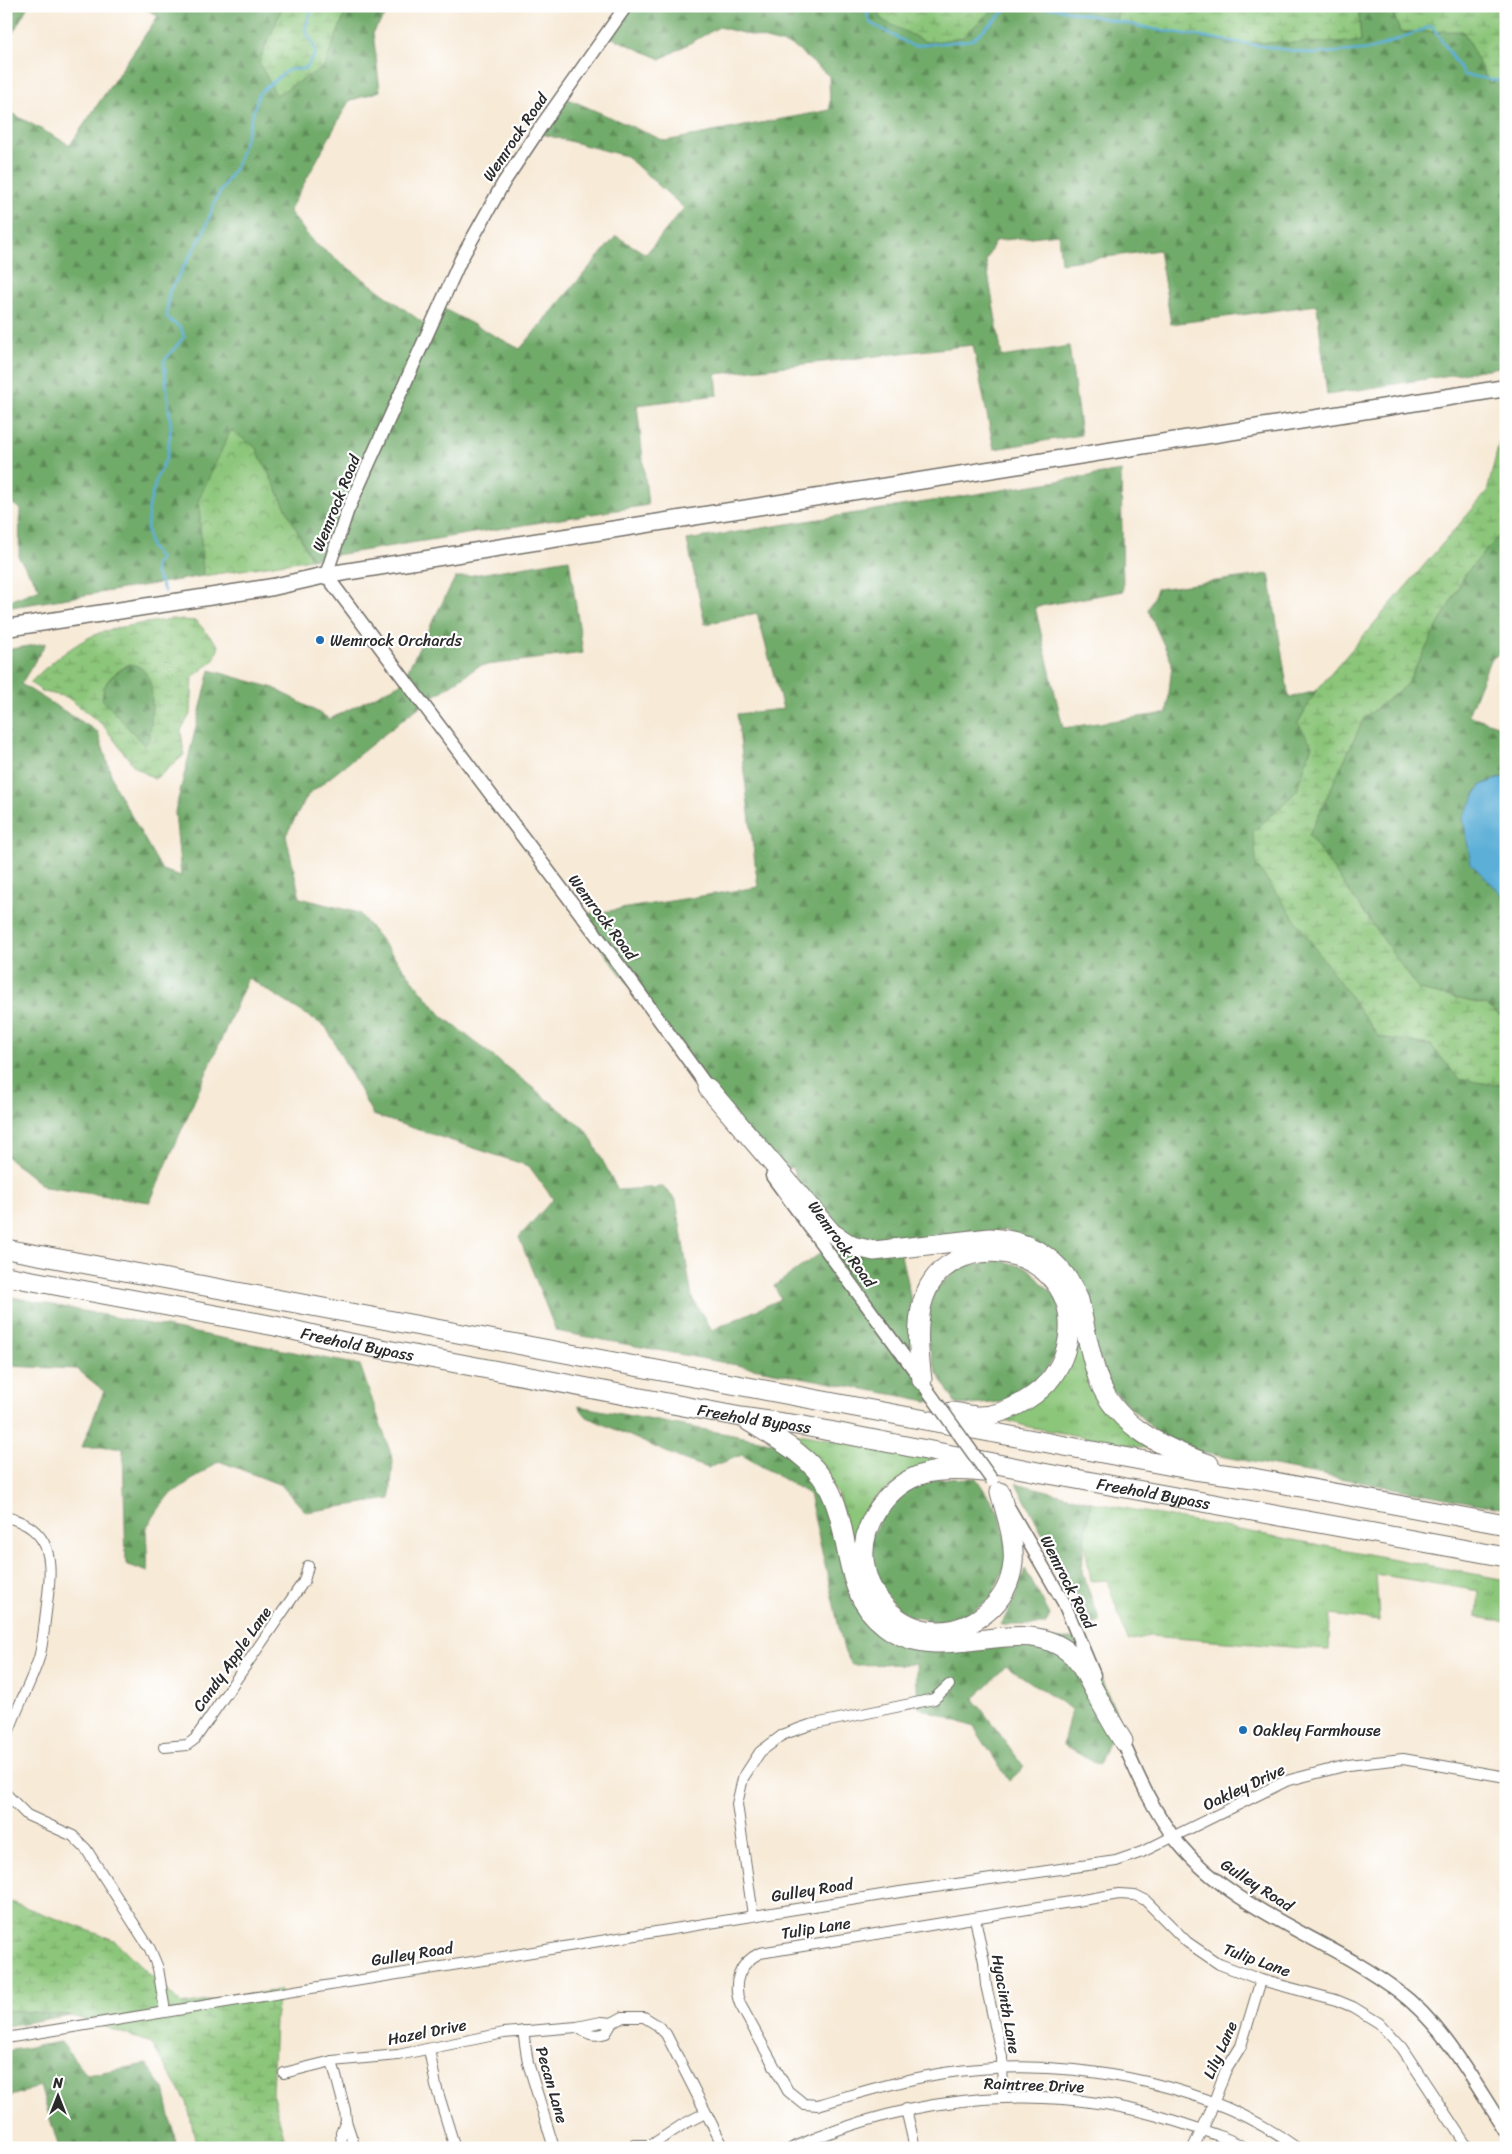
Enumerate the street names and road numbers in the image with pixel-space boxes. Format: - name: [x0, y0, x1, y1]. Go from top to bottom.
- street label: Wemrock Road: [474, 85, 556, 188]
- street label: Wemrock Road: [303, 449, 369, 556]
- street label: Wemrock Road: [561, 867, 646, 968]
- street label: Wemrock Road: [800, 1194, 885, 1295]
- street label: Freehold Bypass: [298, 1318, 417, 1369]
- street label: Freehold Bypass: [695, 1395, 815, 1442]
- street label: Freehold Bypass: [1094, 1469, 1213, 1518]
- street label: Wemrock Road: [1032, 1530, 1105, 1636]
- street label: Candy Apple Lane: [185, 1600, 279, 1718]
- street label: Oakley Drive: [1198, 1755, 1290, 1819]
- street label: Gulley Road: [1215, 1850, 1301, 1920]
- street label: Gulley Road: [769, 1869, 856, 1911]
- street label: Tulip Lane: [779, 1908, 853, 1948]
- street label: Gulley Road: [369, 1933, 456, 1975]
- street label: Tulip Lane: [1219, 1934, 1295, 1986]
- street label: Hyacinth Lane: [983, 1952, 1029, 2056]
- street label: Hazel Drive: [385, 2010, 469, 2054]
- street label: Lily Lane: [1194, 2016, 1246, 2084]
- street label: Pecan Lane: [527, 2043, 577, 2127]
- street label: Raintree Drive: [983, 2069, 1085, 2101]

